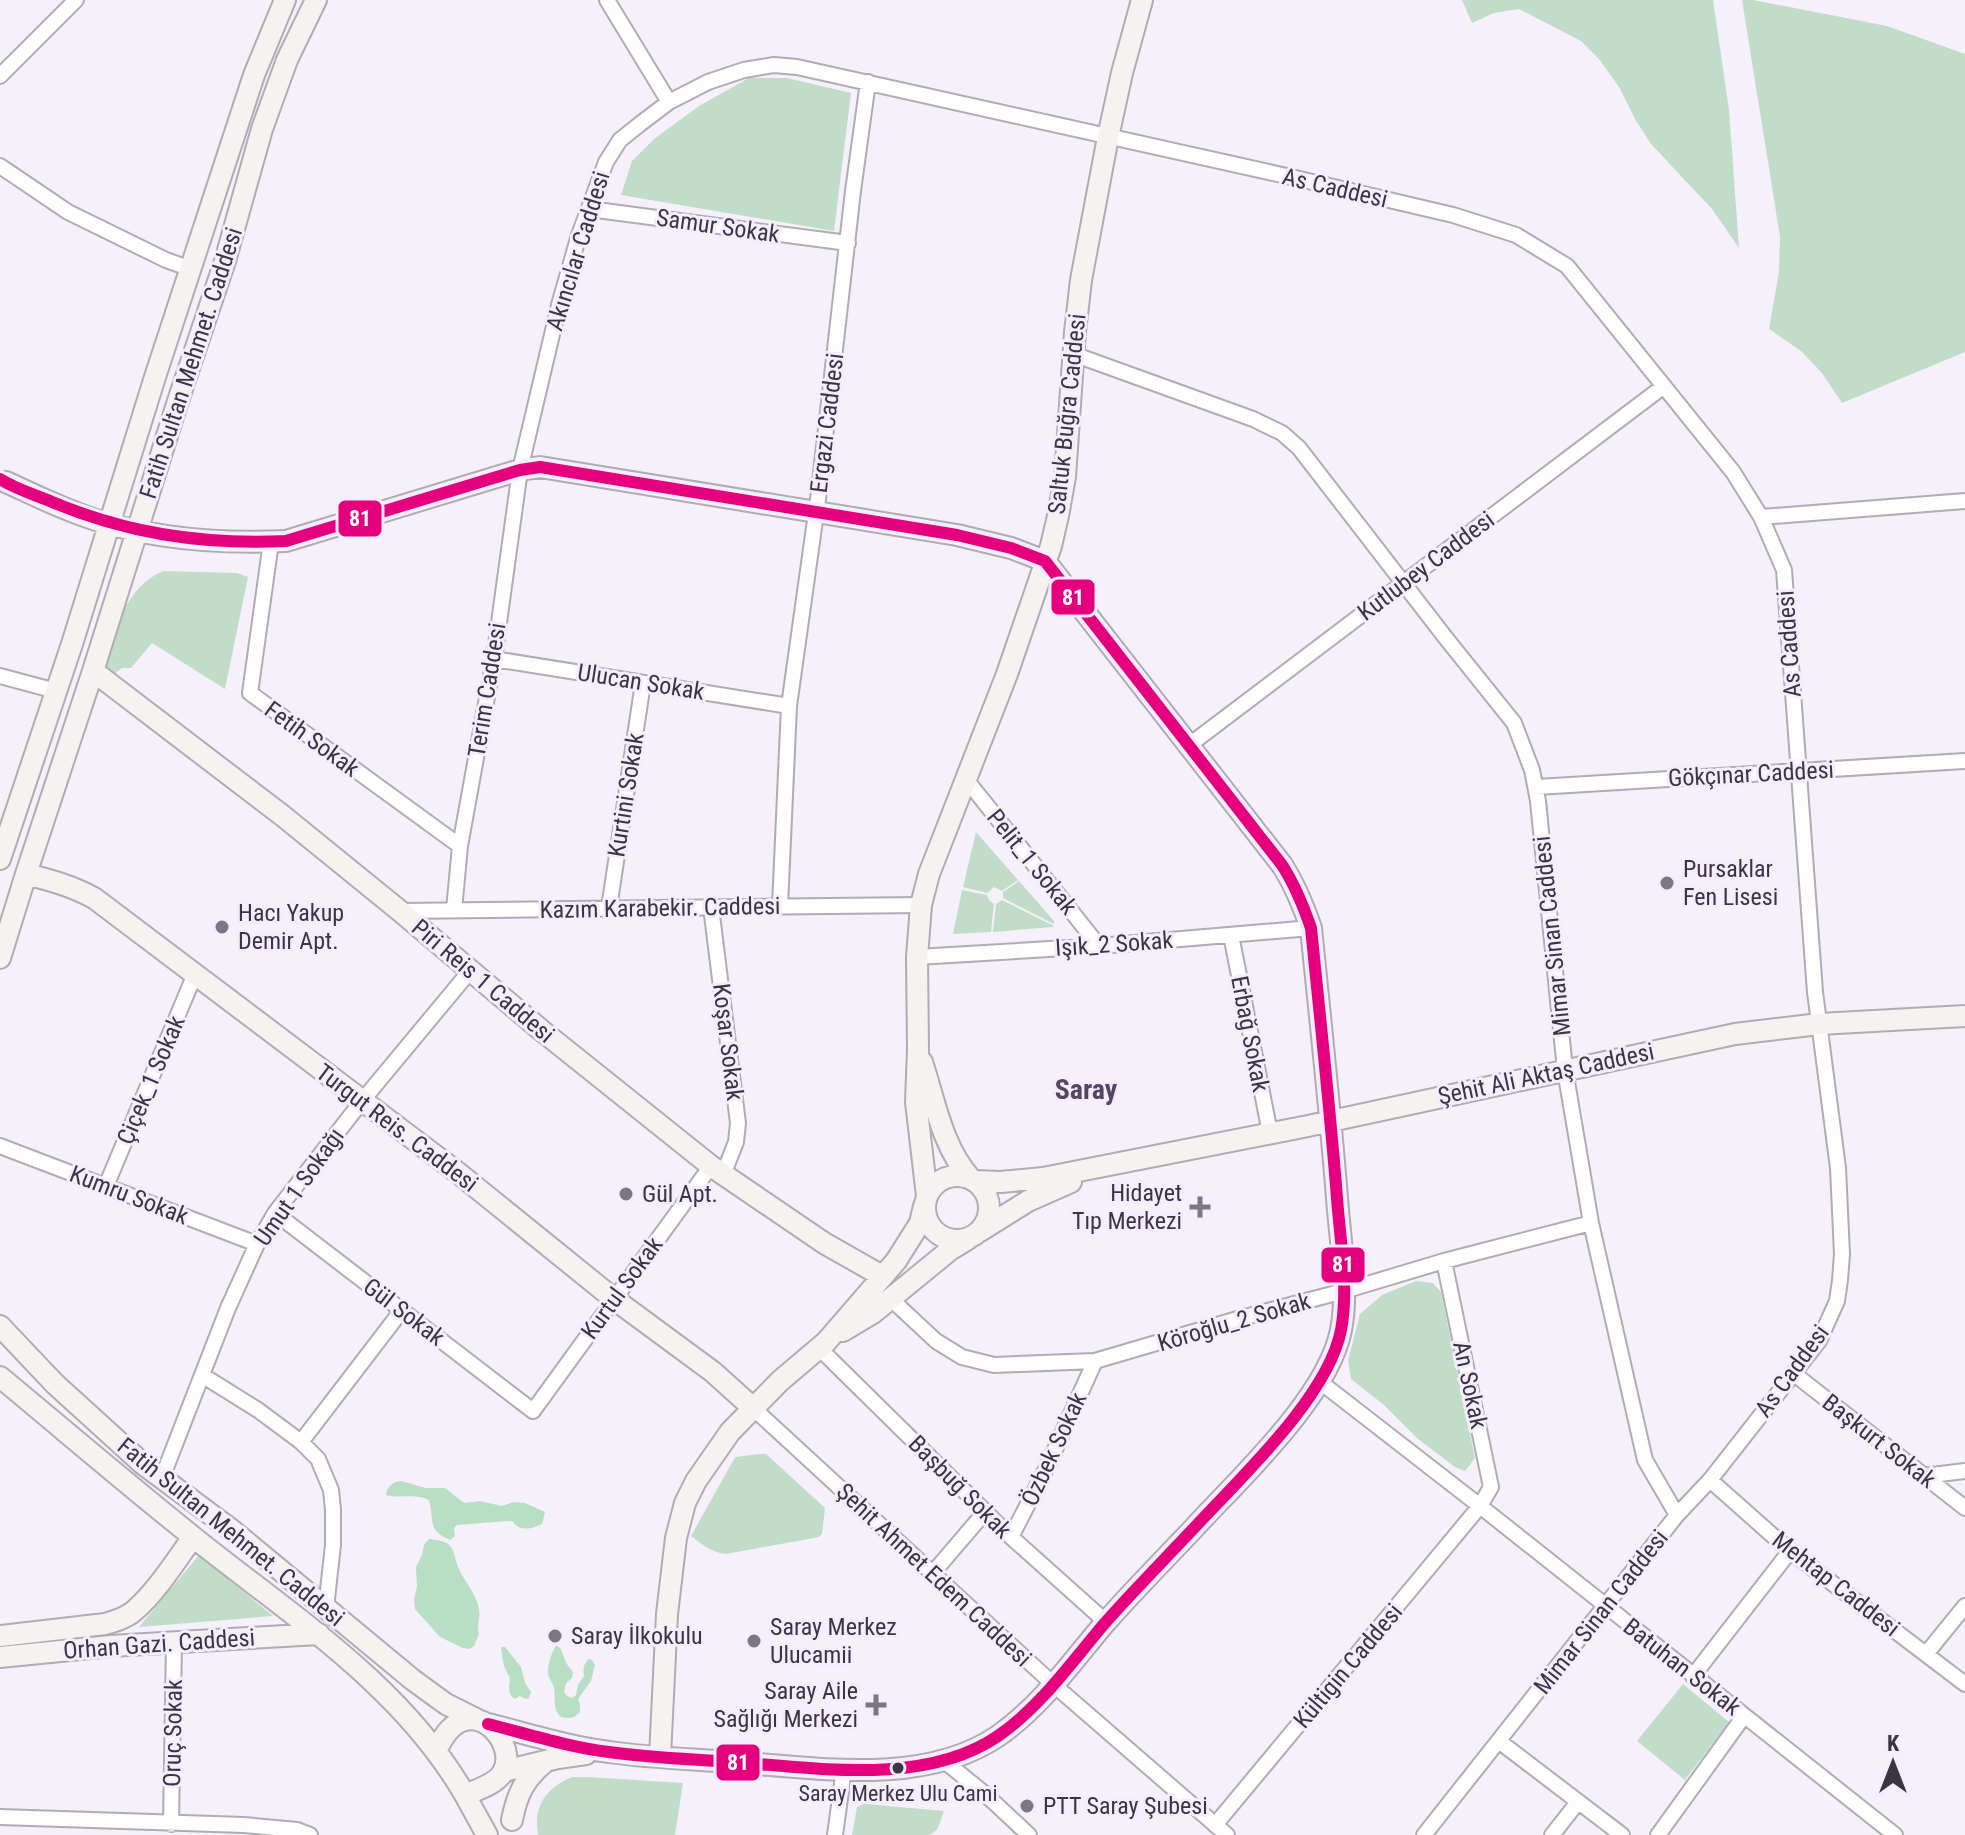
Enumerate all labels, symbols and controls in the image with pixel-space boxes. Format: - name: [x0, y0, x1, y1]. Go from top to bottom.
- street label: As Caddesi: [1280, 162, 1390, 214]
- street label: Akıncılar Caddesi: [540, 168, 616, 334]
- street label: Samur Sokak: [655, 204, 782, 249]
- street label: Fatih Sultan Mehmet. Caddesi: [134, 224, 248, 502]
- street label: Saltuk Buğra Caddesi: [1043, 312, 1091, 516]
- street label: Ergazi Caddesi: [805, 352, 849, 494]
- line badge: 81: [337, 499, 383, 538]
- text: 81: [349, 506, 371, 531]
- street label: Kutlubey Caddesi: [1352, 506, 1500, 626]
- line badge: 81: [1050, 578, 1096, 616]
- text: 81: [1062, 585, 1084, 610]
- street label: As Caddesi: [1771, 590, 1807, 698]
- street label: Terim Caddesi: [463, 621, 511, 759]
- street label: Ulucan Sokak: [576, 658, 707, 706]
- street label: Fetih Sokak: [259, 695, 365, 783]
- street label: Kurtini Sokak: [602, 731, 650, 859]
- street label: Gökçınar Caddesi: [1667, 756, 1835, 792]
- street label: Pelit_1 Sokak: [981, 804, 1083, 920]
- street label: Mimar Sinan Caddesi: [1528, 835, 1576, 1037]
- place label: Pursaklar Fen Lisesi: [1683, 855, 1778, 911]
- marker: Pursaklar Fen Lisesi: [1658, 874, 1676, 892]
- street label: Kazım Karabekir. Caddesi: [539, 892, 781, 924]
- place label: Hacı Yakup Demir Apt.: [238, 899, 344, 955]
- street label: Piri Reis 1 Caddesi: [406, 913, 560, 1049]
- marker: Hacı Yakup Demir Apt.: [213, 918, 231, 936]
- street label: Işık_2 Sokak: [1054, 926, 1174, 962]
- street label: Erbağ Sokak: [1225, 974, 1275, 1095]
- street label: Koşar Sokak: [707, 982, 749, 1102]
- street label: Çiçek_1 Sokak: [111, 1011, 191, 1149]
- street label: Şehit Ali Aktaş Caddesi: [1435, 1037, 1657, 1111]
- street label: Turgut Reis. Caddesi: [311, 1058, 483, 1198]
- district label: Saray: [1055, 1073, 1118, 1106]
- street label: Umut 1 Sokağı: [248, 1123, 350, 1251]
- street label: Kumru Sokak: [66, 1160, 192, 1230]
- place label: Hidayet Tıp Merkezi: [1072, 1179, 1182, 1235]
- place label: Gül Apt.: [642, 1180, 718, 1208]
- marker: Gül Apt.: [617, 1185, 635, 1203]
- marker: Hidayet Tıp Merkezi: [1189, 1196, 1211, 1218]
- street label: Kurtul Sokak: [576, 1231, 669, 1345]
- line badge: 81: [1320, 1246, 1366, 1284]
- text: 81: [1332, 1252, 1354, 1277]
- street label: Gül Sokak: [358, 1272, 450, 1352]
- street label: Köroğlu_2 Sokak: [1154, 1287, 1314, 1357]
- street label: As Caddesi: [1749, 1320, 1835, 1422]
- street label: An Sokak: [1447, 1339, 1493, 1431]
- street label: Özbek Sokak: [1016, 1388, 1093, 1510]
- street label: Başkurt Sokak: [1817, 1388, 1941, 1494]
- street label: Başbuğ Sokak: [903, 1430, 1017, 1544]
- street label: Fatih Sultan Mehmet. Caddesi: [112, 1432, 350, 1632]
- street label: Şehit Ahmet Edem Caddesi: [831, 1478, 1037, 1672]
- street label: Mimar Sinan Caddesi: [1528, 1524, 1674, 1700]
- street label: Mehtap Caddesi: [1767, 1526, 1905, 1642]
- street label: Kültigin Caddesi: [1288, 1598, 1408, 1734]
- place label: Saray Merkez Ulucamii: [770, 1613, 897, 1669]
- street label: Batuhan Sokak: [1618, 1613, 1746, 1722]
- place label: Saray İlkokulu: [571, 1622, 703, 1650]
- street label: Orhan Gazi. Caddesi: [62, 1623, 256, 1665]
- marker: Saray İlkokulu: [546, 1627, 564, 1645]
- marker: Saray Merkez Ulucamii: [745, 1632, 763, 1650]
- place label: Saray Aile Sağlığı Merkezi: [714, 1677, 858, 1733]
- street label: Oruç Sokak: [158, 1679, 188, 1787]
- marker: Saray Aile Sağlığı Merkezi: [865, 1694, 887, 1716]
- north arrow: [1853, 1723, 1933, 1803]
- text: K: [1887, 1731, 1900, 1756]
- line badge: 81: [715, 1743, 761, 1782]
- text: 81: [727, 1750, 749, 1775]
- marker: Saray Merkez Ulu Cami: [890, 1760, 906, 1776]
- place label: Saray Merkez Ulu Cami: [799, 1781, 997, 1806]
- place label: PTT Saray Şubesi: [1043, 1792, 1208, 1820]
- marker: PTT Saray Şubesi: [1018, 1797, 1036, 1815]

